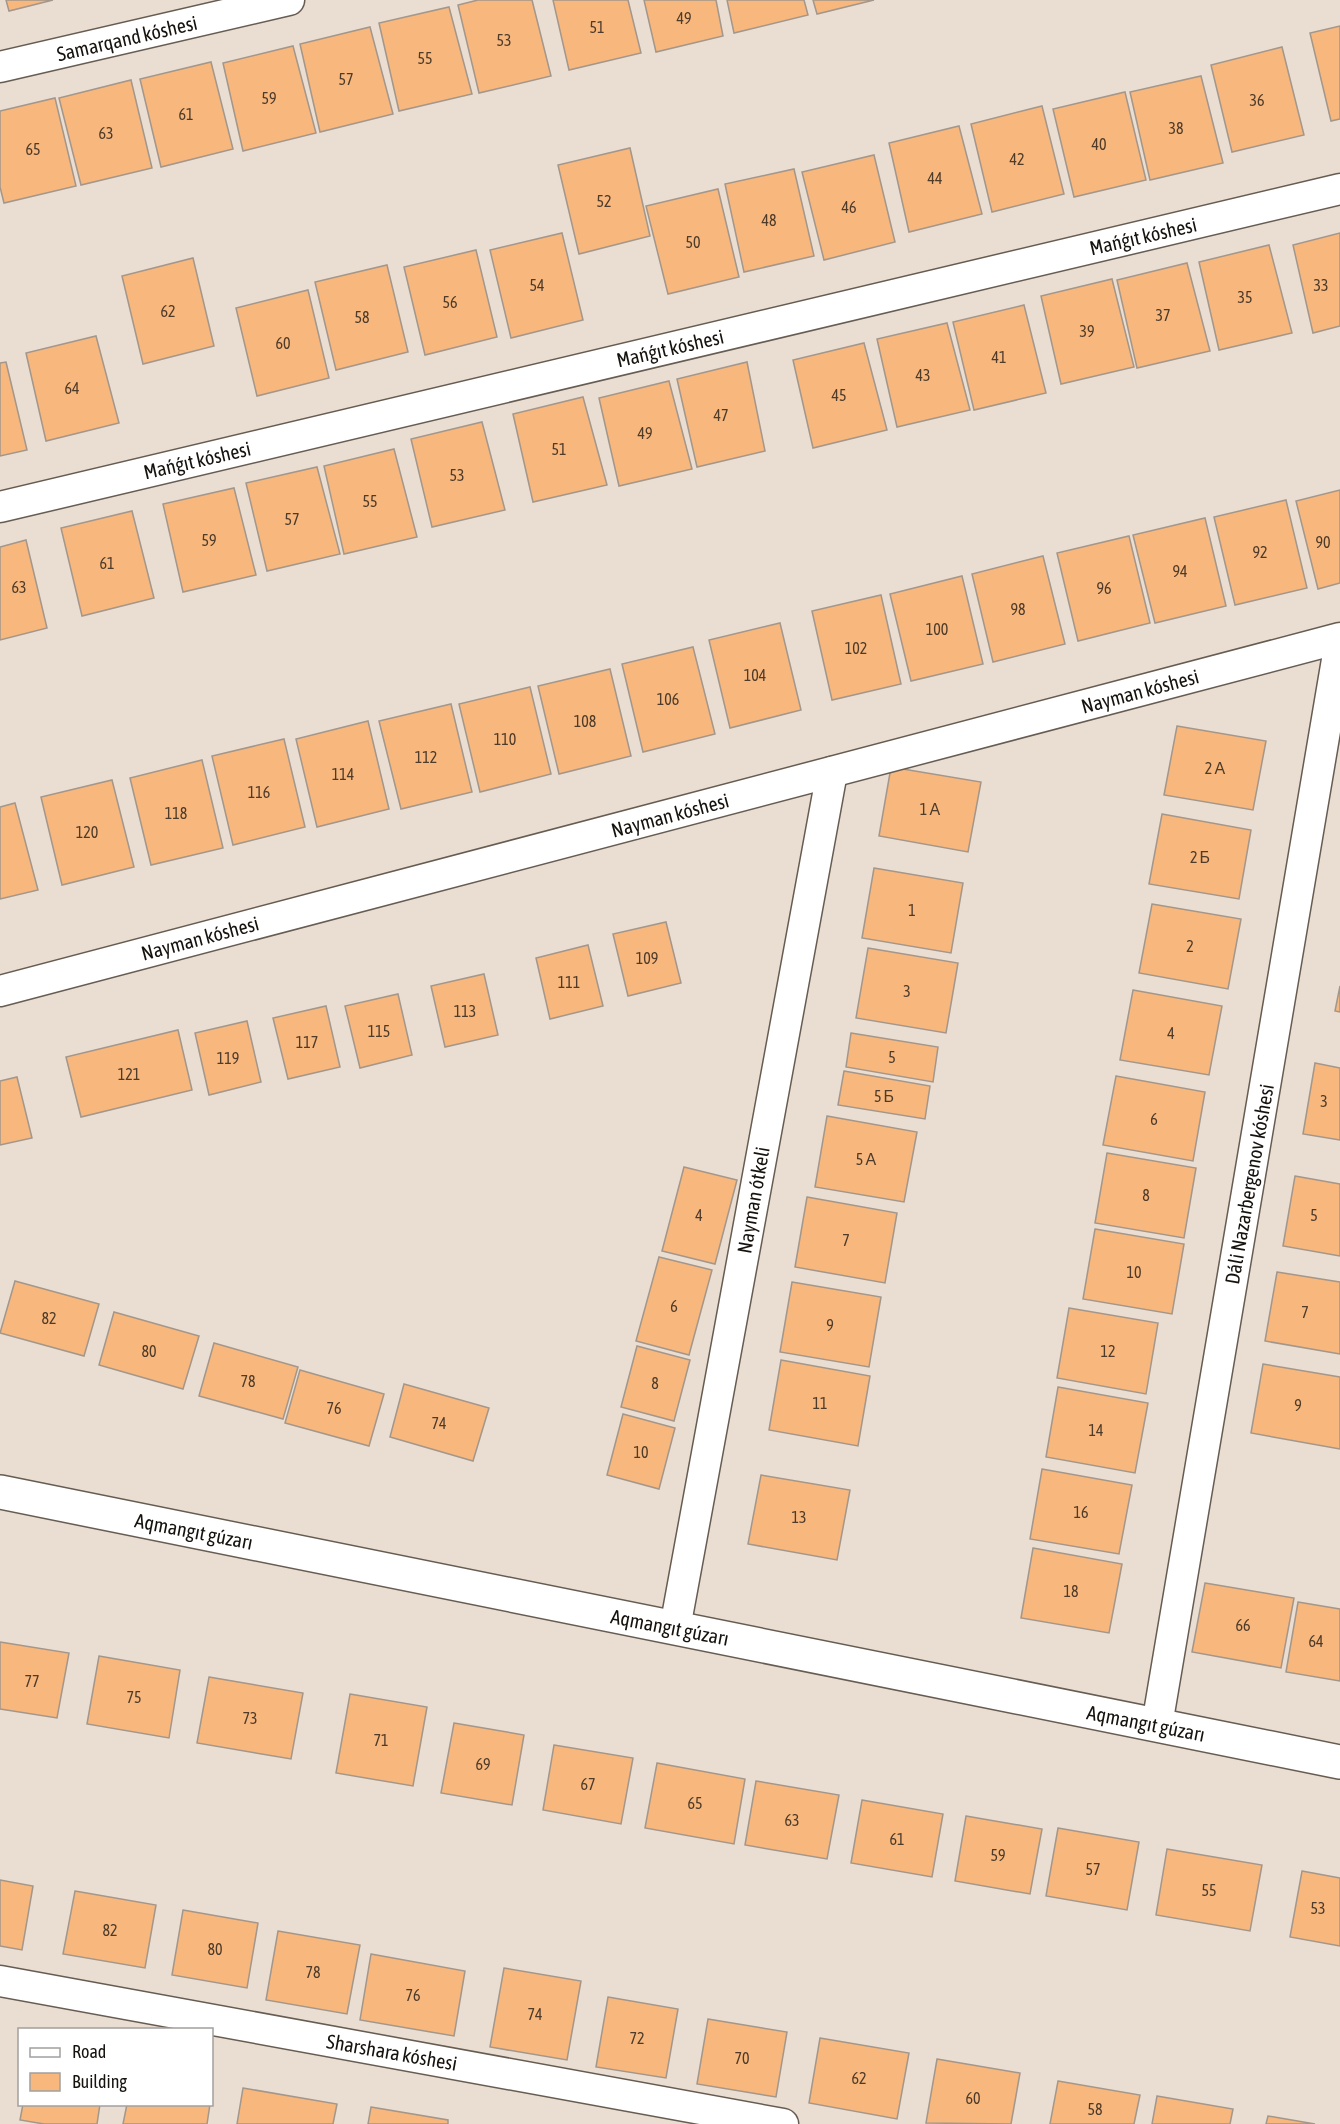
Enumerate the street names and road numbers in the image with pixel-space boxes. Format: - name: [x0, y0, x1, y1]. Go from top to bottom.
- street label: Samarqand kóshesi: [55, 11, 199, 65]
- street label: Mańǵıt kóshesi: [1087, 212, 1199, 260]
- street label: Mańǵıt kóshesi: [614, 324, 726, 372]
- street label: Mańǵıt kóshesi: [141, 436, 253, 484]
- street label: Nayman kóshesi: [1079, 664, 1201, 718]
- street label: Nayman kóshesi: [609, 788, 731, 842]
- street label: Nayman kóshesi: [139, 911, 261, 965]
- street label: Dáli Nazarbergenov kóshesi: [1220, 1082, 1278, 1286]
- street label: Nayman ótkeli: [732, 1145, 774, 1255]
- street label: Aqmangıt gúzarı: [133, 1508, 255, 1554]
- street label: Aqmangıt gúzarı: [609, 1604, 731, 1650]
- street label: Aqmangıt gúzarı: [1085, 1700, 1207, 1746]
- street label: Sharshara kóshesi: [325, 2029, 459, 2075]

